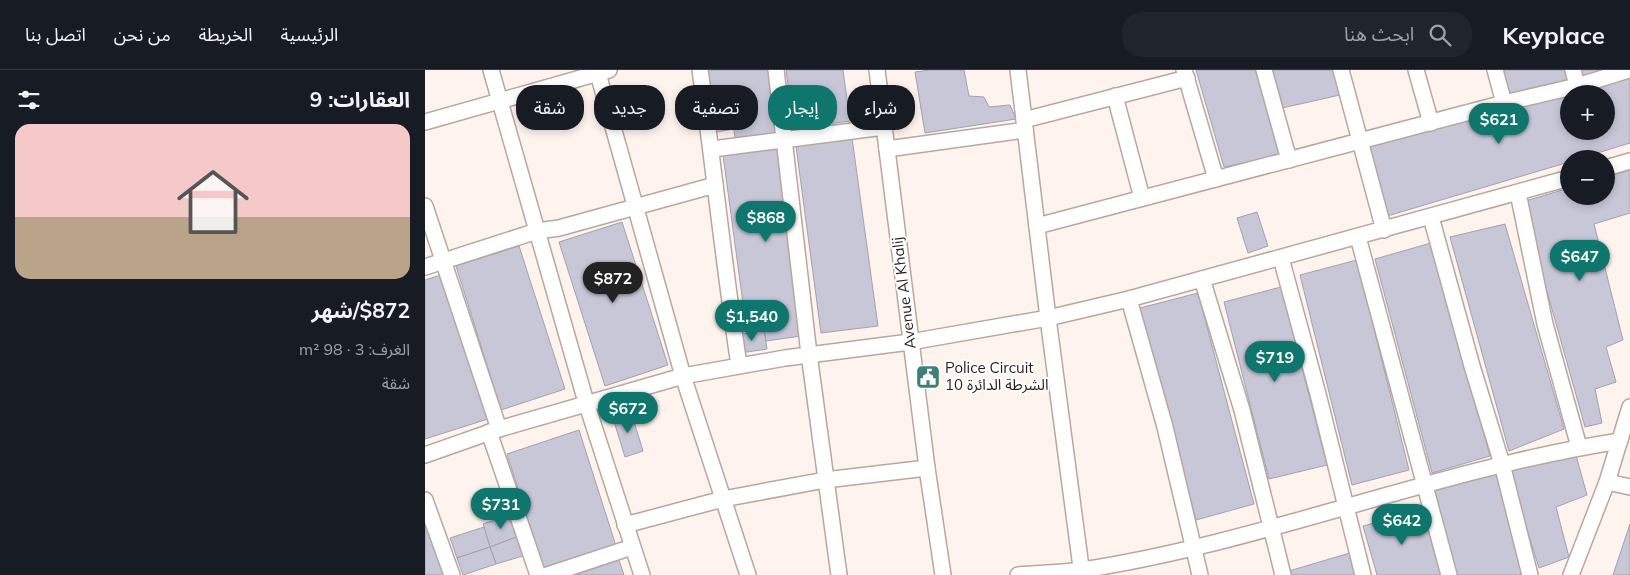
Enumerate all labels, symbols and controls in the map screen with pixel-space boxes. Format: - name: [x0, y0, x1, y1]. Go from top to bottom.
- search box: [1122, 12, 1472, 57]
- text: Keyplace: [1502, 20, 1605, 50]
- icon: search: [1426, 21, 1454, 49]
- text: ابحث هنا: [1344, 22, 1414, 46]
- text: اتصل بنا: [25, 23, 86, 46]
- text: من نحن: [114, 23, 171, 46]
- text: الخريطة: [199, 23, 253, 46]
- text: الرئيسية: [281, 23, 338, 46]
- chip: شقة: [516, 85, 584, 130]
- chip: جديد: [594, 85, 665, 130]
- chip: تصفية: [675, 85, 758, 130]
- chip: إيجار: [768, 85, 837, 130]
- chip: شراء: [847, 85, 915, 130]
- map controls: [1560, 85, 1615, 205]
- button: +: [1560, 85, 1615, 140]
- icon: filters: [15, 86, 43, 114]
- text: العقارات: 9: [310, 86, 410, 112]
- pin: $621: [1469, 102, 1529, 145]
- text: $621: [1480, 109, 1518, 129]
- button: −: [1560, 150, 1615, 205]
- icon: home: [168, 157, 258, 247]
- pin: $868: [736, 200, 796, 243]
- text: $868: [747, 207, 785, 227]
- street label: Avenue Al Khalij: [887, 236, 920, 350]
- pin: $647: [1550, 240, 1610, 282]
- text: $647: [1561, 246, 1599, 266]
- pin: $872: [583, 262, 643, 304]
- text: $872: [594, 268, 632, 288]
- text: $872/شهر: [312, 297, 410, 323]
- pin: $1,540: [711, 300, 793, 342]
- text: $1,540: [726, 306, 778, 326]
- text: الغرف: 3 · 98 m²: [299, 339, 410, 359]
- pin: $719: [1245, 340, 1305, 383]
- text: $719: [1256, 347, 1294, 367]
- place label: Police Circuit 10 الشرطة الدائرة: [945, 358, 1048, 394]
- public building icon: Police Circuit 10 الشرطة الدائرة: [915, 364, 941, 390]
- text: شقة: [382, 373, 410, 393]
- pin: $672: [598, 392, 658, 434]
- text: $672: [609, 398, 647, 418]
- pin: $731: [471, 488, 531, 530]
- text: $731: [482, 494, 520, 514]
- pin: $642: [1372, 504, 1432, 546]
- text: $642: [1383, 510, 1421, 530]

